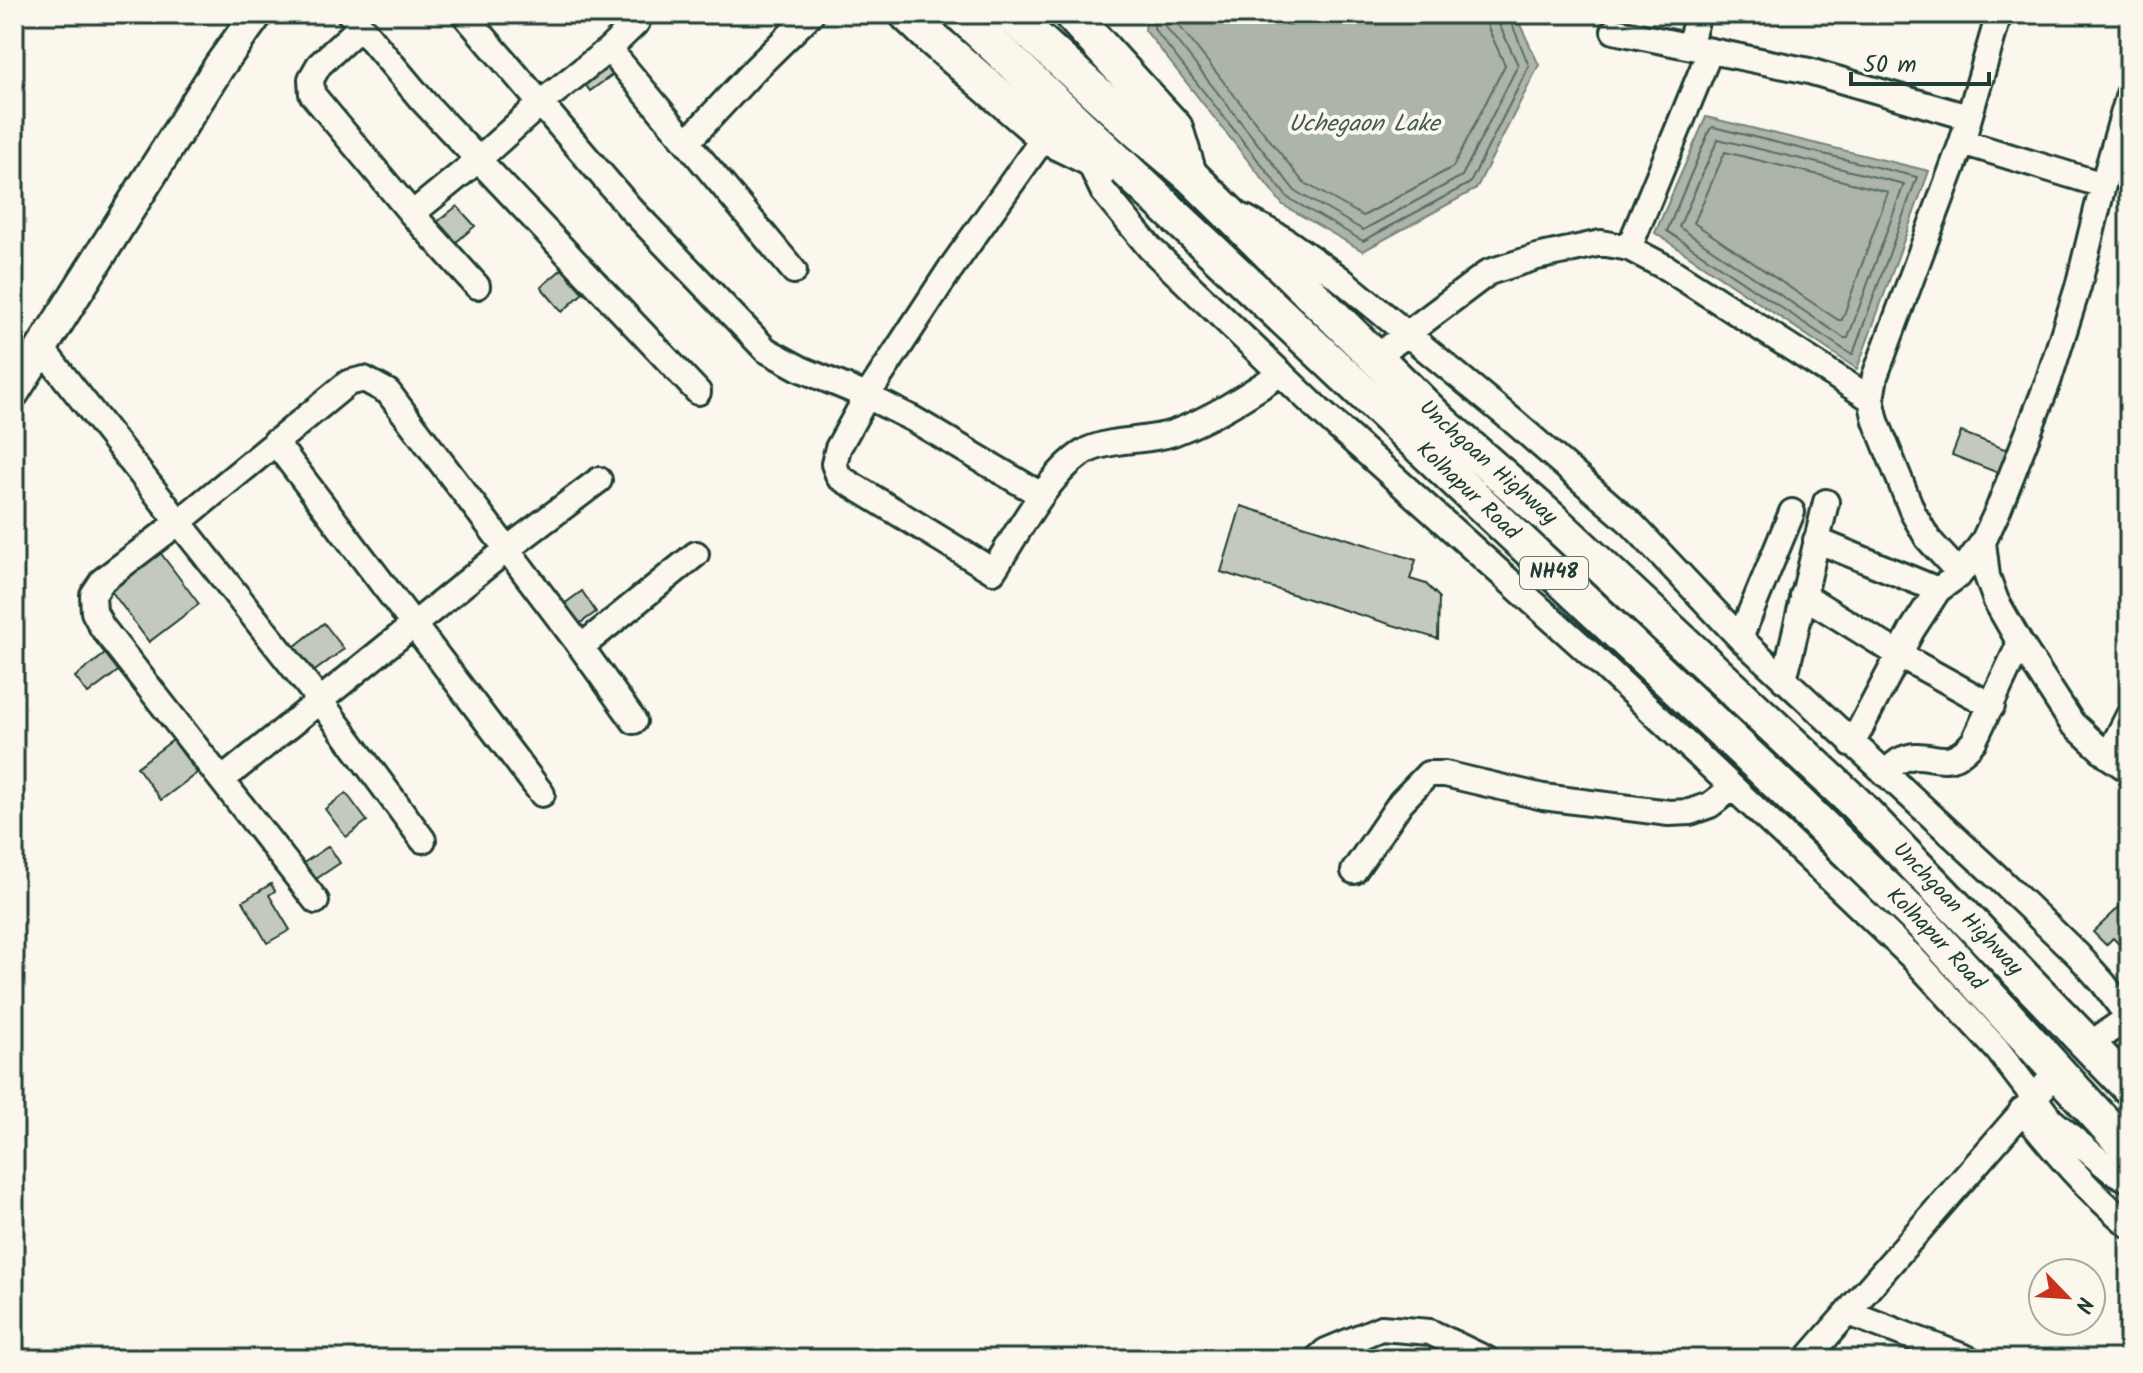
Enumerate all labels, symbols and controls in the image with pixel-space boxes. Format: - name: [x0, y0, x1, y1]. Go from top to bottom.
- scale bar: [1851, 36, 1989, 86]
- text: 50 m: [1863, 46, 1917, 85]
- water label: Uchegaon Lake: [1288, 105, 1442, 144]
- street label: Unchgoan Highway: [1411, 392, 1566, 535]
- street label: Kolhapur Road: [1408, 433, 1528, 550]
- road number: NH48: [1520, 557, 1588, 589]
- street label: Unchgoan Highway: [1884, 834, 2031, 985]
- street label: Kolhapur Road: [1878, 879, 1994, 1000]
- north arrow: [2027, 1257, 2107, 1337]
- text: N: [2064, 1291, 2102, 1318]

